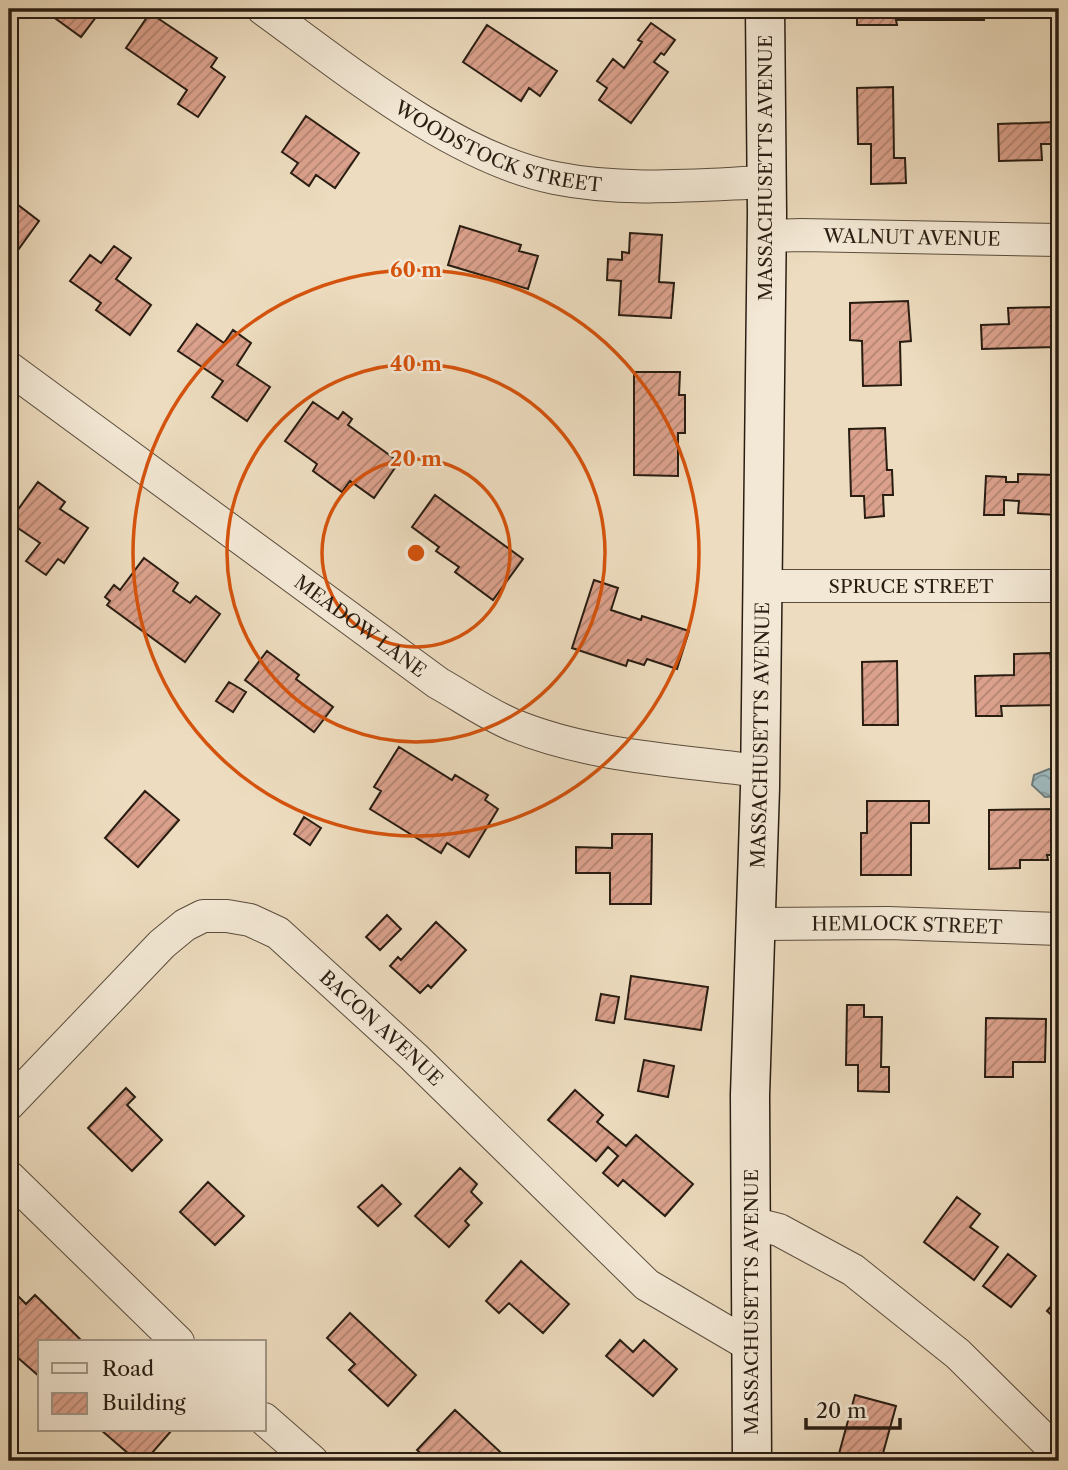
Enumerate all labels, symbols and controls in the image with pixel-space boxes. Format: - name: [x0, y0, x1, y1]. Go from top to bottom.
- street label: MASSACHUSETTS AVENUE: [754, 35, 777, 301]
- street label: WOODSTOCK STREET: [390, 95, 604, 196]
- street label: WALNUT AVENUE: [822, 224, 1001, 250]
- text: 60 m: [390, 257, 442, 282]
- text: 40 m: [390, 351, 442, 376]
- text: 20 m: [390, 446, 442, 471]
- centre of rings: [404, 541, 428, 565]
- street label: MEADOW LANE: [290, 570, 431, 682]
- street label: SPRUCE STREET: [829, 575, 994, 598]
- street label: MASSACHUSETTS AVENUE: [746, 602, 774, 869]
- street label: HEMLOCK STREET: [811, 911, 1004, 939]
- street label: BACON AVENUE: [315, 965, 448, 1090]
- street label: MASSACHUSETTS AVENUE: [740, 1169, 763, 1435]
- legend: [38, 1340, 266, 1432]
- text: Road: [102, 1356, 154, 1381]
- scale bar: [806, 1386, 900, 1430]
- text: Building: [102, 1390, 187, 1415]
- text: 20 m: [816, 1398, 867, 1423]

